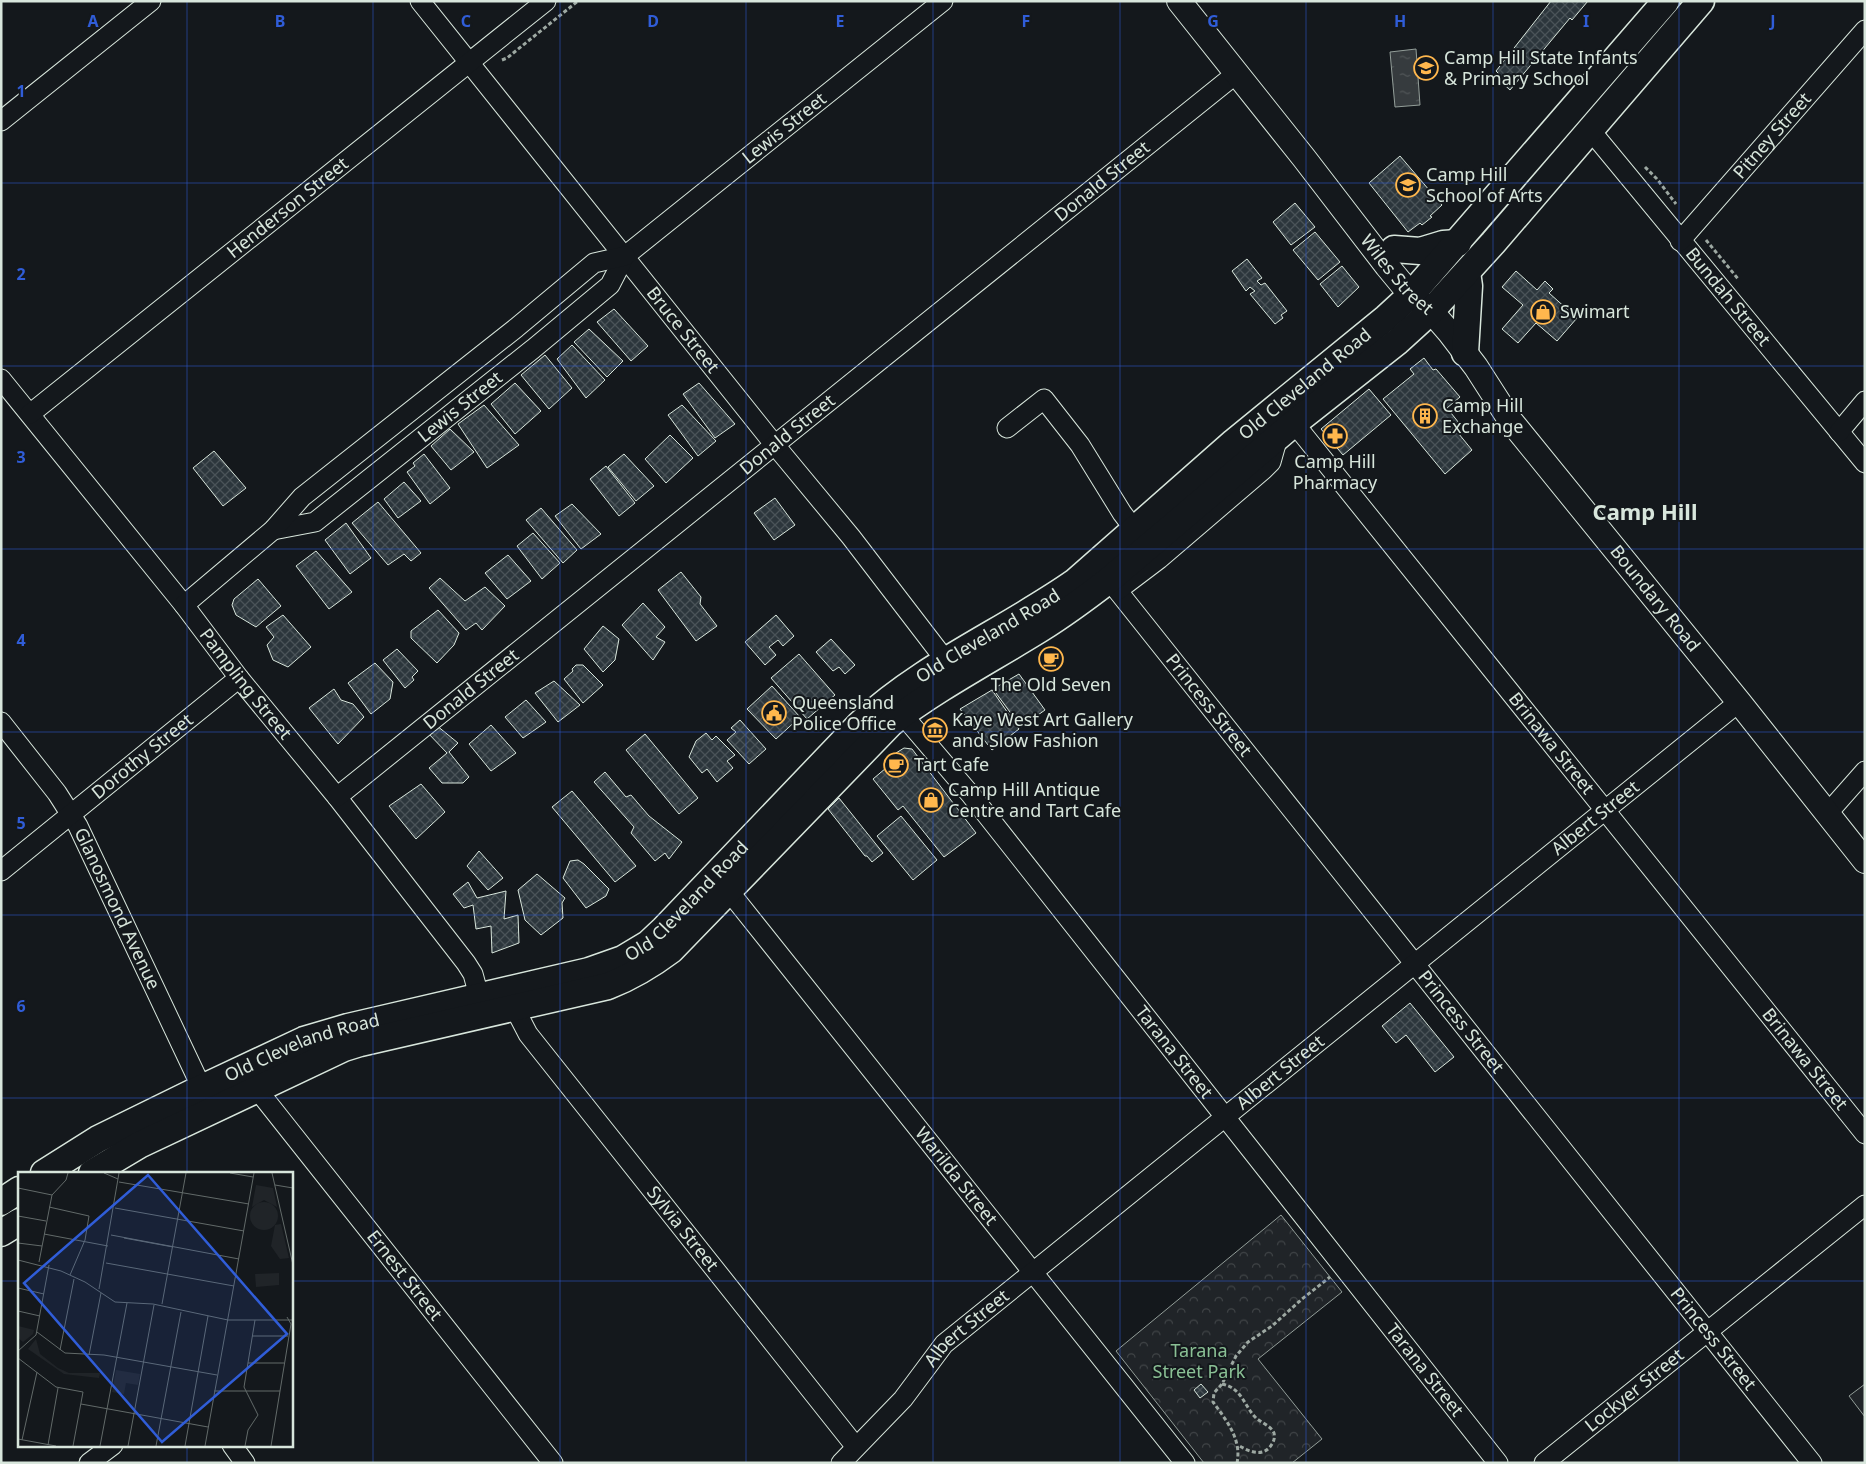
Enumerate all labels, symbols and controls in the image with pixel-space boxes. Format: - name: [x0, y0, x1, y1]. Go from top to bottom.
- text: A: [87, 10, 99, 32]
- text: B: [275, 10, 285, 32]
- text: C: [461, 10, 471, 32]
- text: D: [647, 10, 659, 32]
- text: E: [836, 10, 845, 32]
- text: F: [1022, 10, 1030, 32]
- text: G: [1207, 10, 1219, 32]
- text: H: [1394, 10, 1406, 32]
- text: I: [1583, 10, 1589, 32]
- text: J: [1768, 10, 1776, 32]
- place label: Camp Hill State Infants & Primary School: [1444, 45, 1638, 90]
- school or university icon: Camp Hill State Infants & Primary School: [1413, 55, 1439, 81]
- text: 1: [16, 80, 26, 102]
- street label: Lewis Street: [737, 86, 831, 169]
- street label: Pitney Street: [1727, 87, 1816, 183]
- street label: Donald Street: [1049, 135, 1155, 226]
- street label: Henderson Street: [221, 151, 353, 263]
- place label: Camp Hill School of Arts: [1426, 162, 1543, 207]
- school or university icon: Camp Hill School of Arts: [1395, 172, 1421, 198]
- street label: Wiles Street: [1356, 229, 1439, 320]
- street label: Bundah Street: [1681, 242, 1777, 351]
- text: 2: [16, 263, 26, 285]
- street label: Bruce Street: [642, 281, 726, 378]
- shop icon: Swimart: [1530, 299, 1556, 325]
- place label: Swimart: [1560, 299, 1630, 323]
- street label: Old Cleveland Road: [1233, 322, 1376, 445]
- street label: Lewis Street: [412, 365, 507, 447]
- street label: Donald Street: [734, 388, 840, 480]
- place label: Camp Hill Exchange: [1442, 393, 1523, 438]
- building icon: Camp Hill Exchange: [1412, 403, 1438, 429]
- pharmacy icon: Camp Hill Pharmacy: [1322, 423, 1348, 449]
- text: 3: [16, 446, 26, 468]
- place label: Camp Hill Pharmacy: [1293, 449, 1378, 494]
- district label: Camp Hill: [1593, 496, 1697, 526]
- street label: Boundary Road: [1605, 540, 1706, 656]
- street label: Old Cleveland Road: [910, 582, 1064, 688]
- street label: Pampling Street: [195, 623, 298, 744]
- text: 4: [16, 629, 26, 651]
- street label: Donald Street: [418, 642, 523, 734]
- cafe icon: The Old Seven: [1038, 646, 1064, 672]
- street label: Princess Street: [1161, 648, 1258, 761]
- place label: The Old Seven: [991, 672, 1111, 696]
- street label: Brinawa Street: [1504, 687, 1601, 799]
- place label: Queensland Police Office: [792, 690, 896, 735]
- public building icon: Queensland Police Office: [761, 700, 787, 726]
- street label: Dorothy Street: [86, 707, 198, 804]
- place label: Kaye West Art Gallery and Slow Fashion: [952, 707, 1134, 752]
- museum icon: Kaye West Art Gallery and Slow Fashion: [922, 717, 948, 743]
- cafe icon: Tart Cafe: [883, 752, 909, 778]
- place label: Tart Cafe: [914, 752, 989, 776]
- street label: Albert Street: [1546, 774, 1644, 860]
- place label: Camp Hill Antique Centre and Tart Cafe: [948, 777, 1121, 822]
- shop icon: Camp Hill Antique Centre and Tart Cafe: [918, 787, 944, 813]
- text: 5: [16, 812, 26, 834]
- street label: Glanosmond Avenue: [69, 823, 167, 993]
- street label: Old Cleveland Road: [620, 835, 753, 966]
- street label: Princess Street: [1413, 965, 1510, 1078]
- text: 6: [16, 995, 26, 1017]
- street label: Tarana Street: [1131, 1000, 1219, 1103]
- street label: Brinawa Street: [1757, 1003, 1854, 1115]
- street label: Old Cleveland Road: [220, 1007, 382, 1087]
- street label: Albert Street: [1231, 1029, 1329, 1114]
- street label: Warilda Street: [910, 1121, 1004, 1230]
- inset map: [18, 1172, 292, 1446]
- street label: Sylvia Street: [642, 1180, 725, 1276]
- street label: Ernest Street: [362, 1225, 449, 1325]
- street label: Princess Street: [1666, 1282, 1763, 1395]
- street label: Albert Street: [918, 1283, 1014, 1371]
- street label: Tarana Street: [1381, 1318, 1470, 1421]
- park label: Tarana Street Park: [1153, 1338, 1246, 1383]
- street label: Lockyer Street: [1579, 1342, 1689, 1437]

